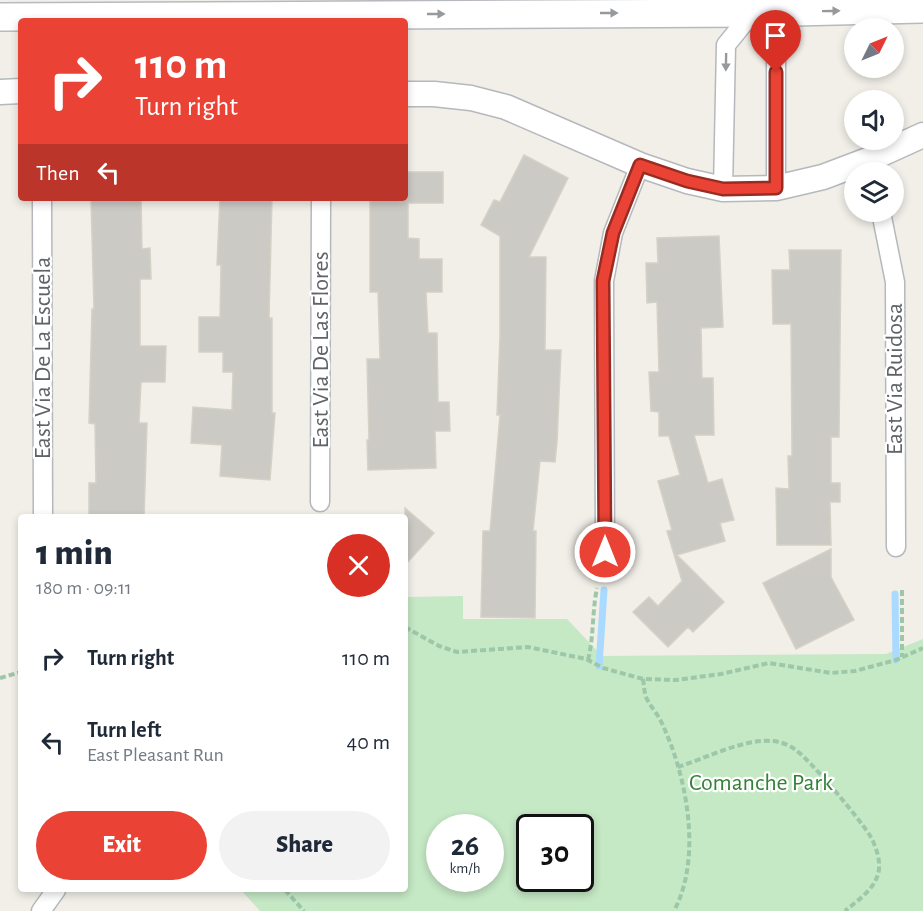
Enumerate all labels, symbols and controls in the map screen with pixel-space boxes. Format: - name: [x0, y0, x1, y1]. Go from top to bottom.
- one-way arrow: [822, 7, 841, 16]
- one-way arrow: [599, 8, 618, 18]
- one-way arrow: [427, 9, 446, 19]
- pin: [750, 10, 801, 72]
- north arrow: [844, 18, 904, 78]
- map controls: [844, 18, 904, 222]
- icon: arrive: [759, 19, 792, 52]
- icon: right: [36, 42, 114, 120]
- text: 110 m: [135, 44, 227, 86]
- one-way arrow: [721, 53, 731, 72]
- button: sound: [844, 90, 904, 150]
- text: Turn right: [135, 93, 238, 120]
- icon: left: [92, 156, 125, 189]
- text: Then: [36, 162, 80, 184]
- button: layers: [844, 162, 904, 222]
- street label: East Via De Las Flores: [309, 251, 333, 449]
- street label: East Via De La Escuela: [31, 257, 55, 459]
- street label: East Via Ruidosa: [883, 303, 907, 455]
- position arrow: [573, 520, 637, 584]
- button: close: [327, 534, 390, 597]
- text: 1 min: [36, 535, 113, 571]
- text: 180 m · 09:11: [36, 578, 132, 598]
- icon: right: [36, 642, 69, 675]
- text: Turn right: [87, 647, 174, 669]
- text: 110 m: [342, 647, 390, 669]
- text: Turn left: [87, 719, 161, 741]
- icon: left: [36, 726, 69, 759]
- text: 40 m: [347, 731, 390, 753]
- text: East Pleasant Run: [87, 745, 224, 765]
- park label: Comanche Park: [689, 771, 833, 795]
- button: Exit: [36, 811, 207, 880]
- button: Share: [219, 811, 390, 880]
- speed limit sign: 30: [516, 814, 594, 892]
- text: 26: [451, 831, 479, 861]
- text: km/h: [450, 861, 480, 876]

